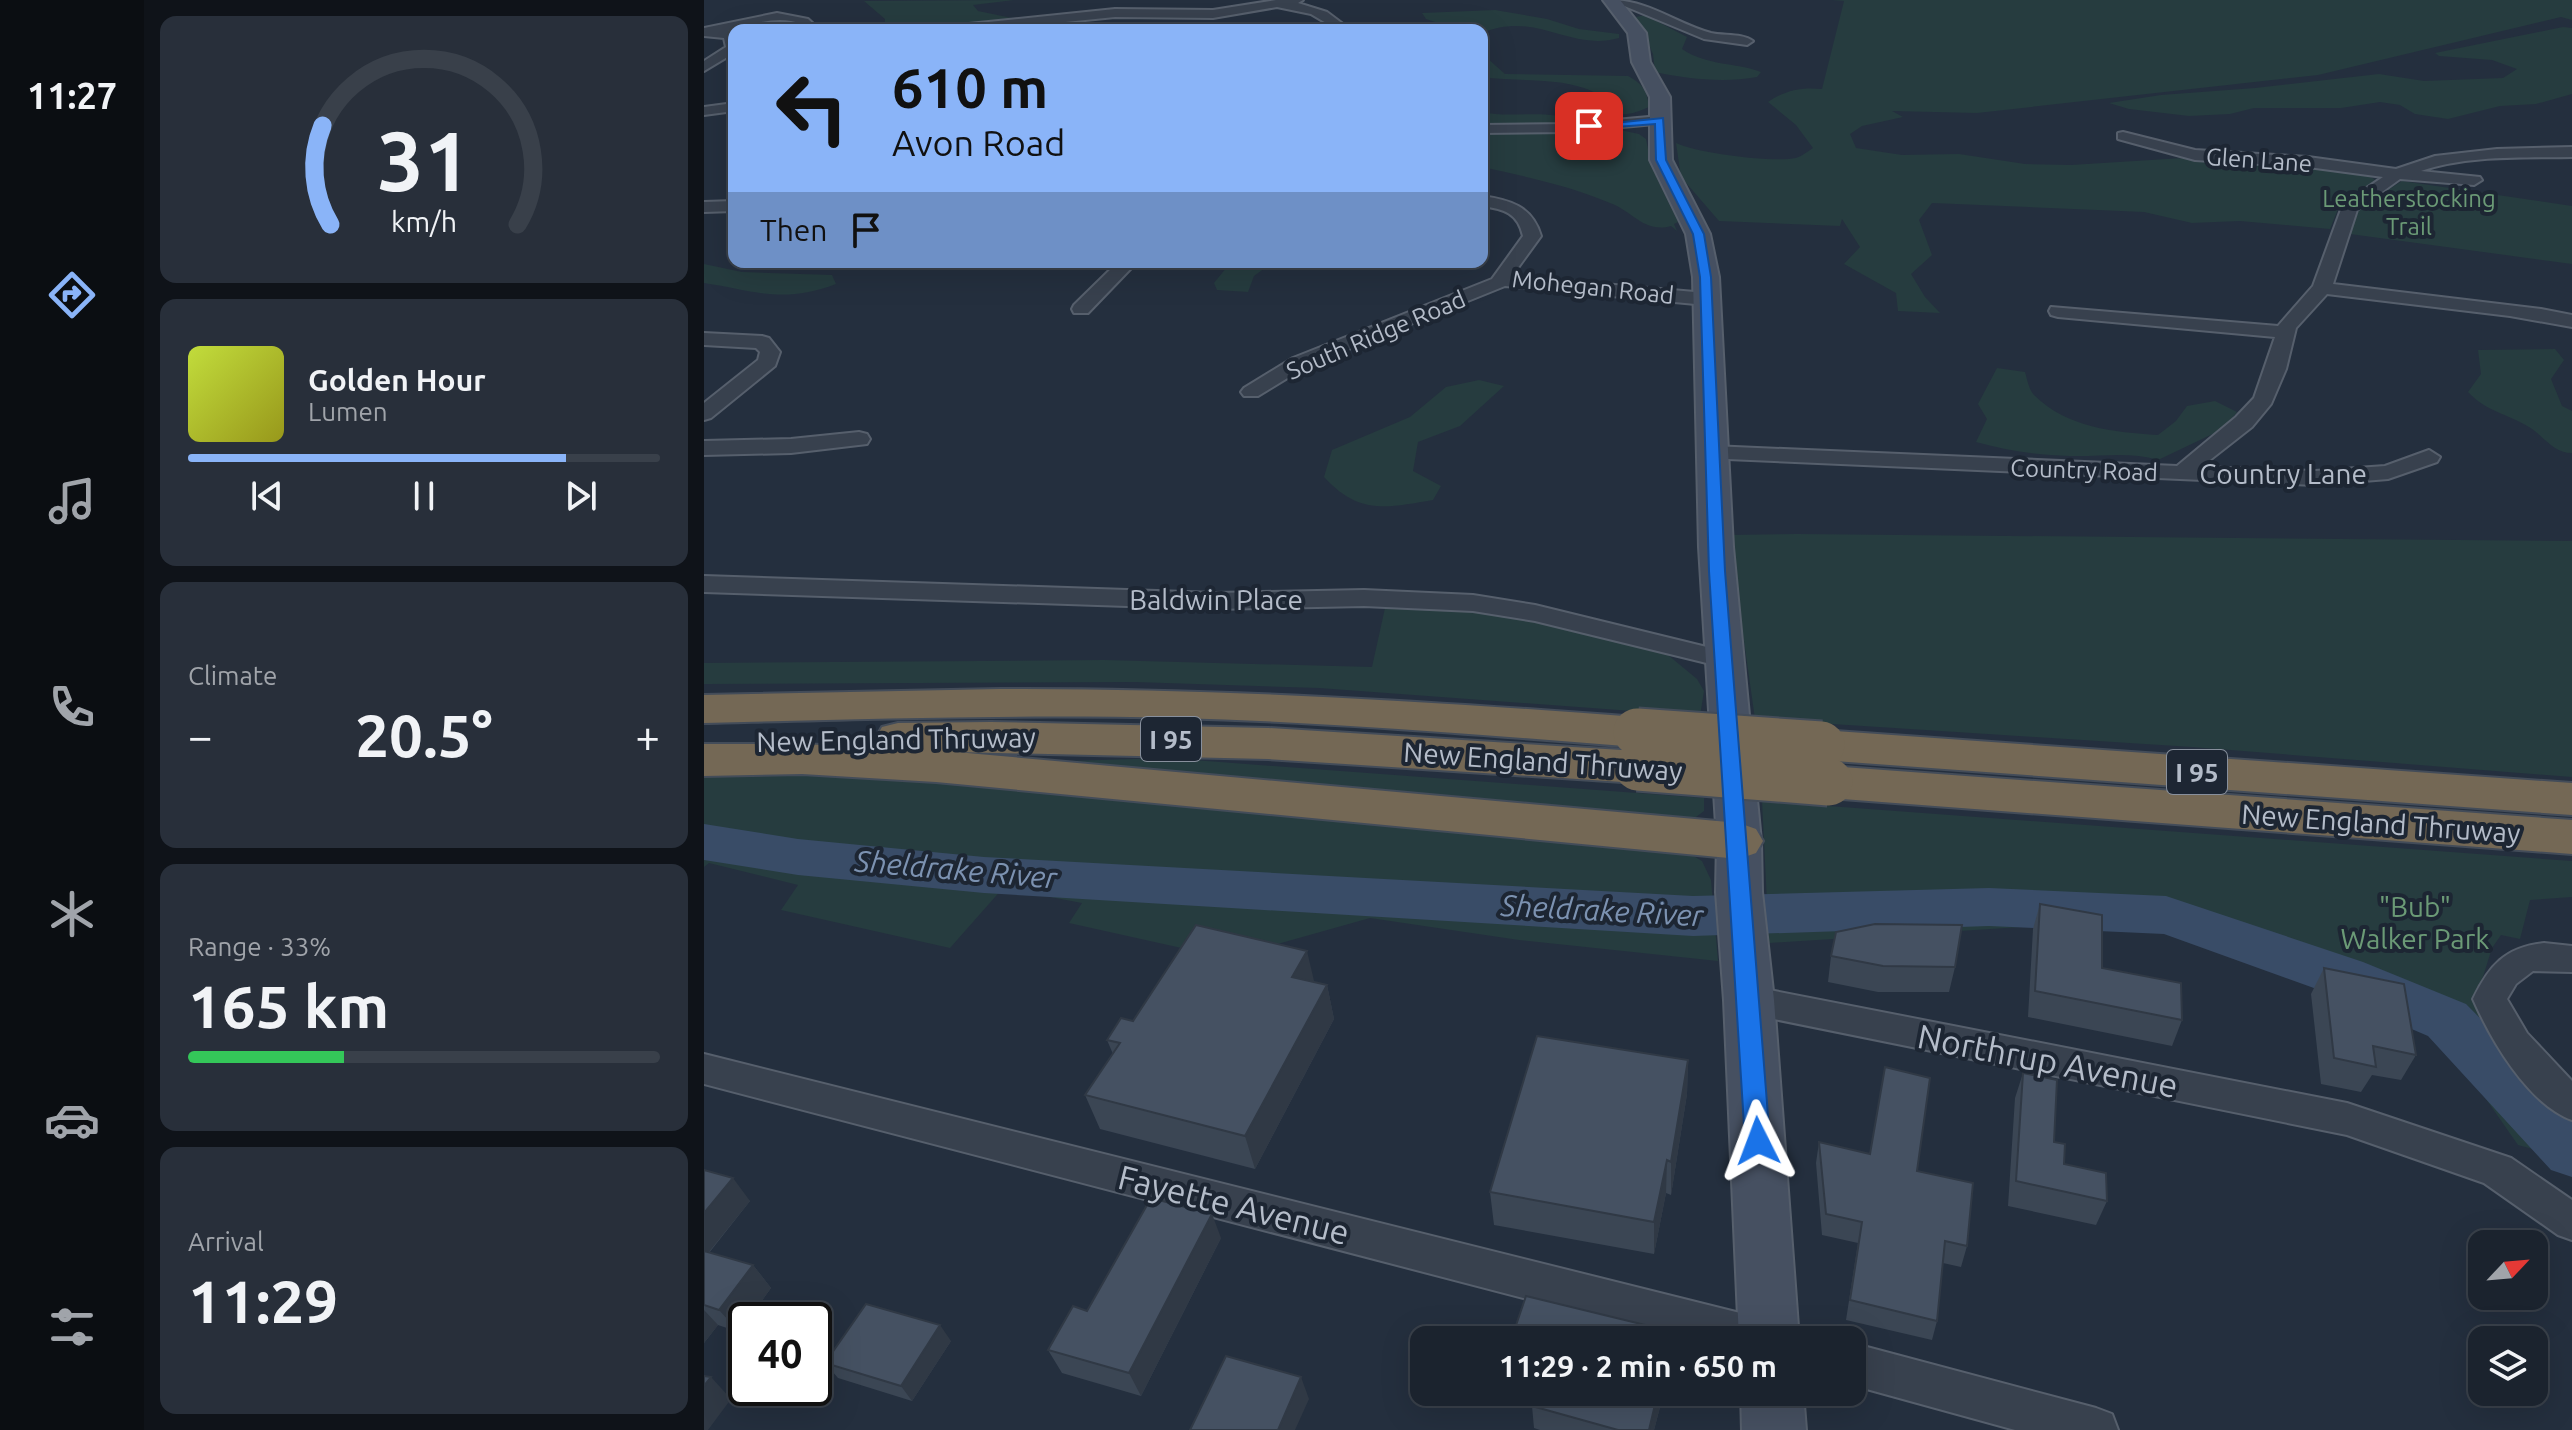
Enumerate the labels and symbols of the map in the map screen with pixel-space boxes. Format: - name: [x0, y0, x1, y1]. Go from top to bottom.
- pin: [1555, 92, 1623, 160]
- street label: Glen Lane: [2205, 143, 2313, 177]
- park label: Leatherstocking Trail: [2322, 185, 2496, 240]
- street label: Mohegan Road: [1511, 265, 1675, 309]
- street label: South Ridge Road: [1283, 285, 1469, 385]
- street label: Country Road: [2010, 454, 2158, 486]
- street label: Country Lane: [2199, 458, 2367, 489]
- street label: Baldwin Place: [1129, 584, 1303, 615]
- road number: I 95: [1141, 717, 1201, 761]
- street label: New England Thruway: [756, 721, 1036, 757]
- street label: New England Thruway: [1402, 736, 1684, 786]
- road number: I 95: [2167, 750, 2227, 794]
- street label: New England Thruway: [2240, 798, 2522, 848]
- water label: Sheldrake River: [853, 843, 1060, 895]
- water label: Sheldrake River: [1499, 888, 1706, 932]
- park label: "Bub" Walker Park: [2341, 891, 2489, 954]
- street label: Northrup Avenue: [1915, 1016, 2181, 1104]
- position arrow: [1716, 1099, 1800, 1183]
- street label: Fayette Avenue: [1114, 1157, 1354, 1251]
- north arrow: [2468, 1230, 2548, 1310]
- speed limit sign: 40: [728, 1302, 832, 1406]

